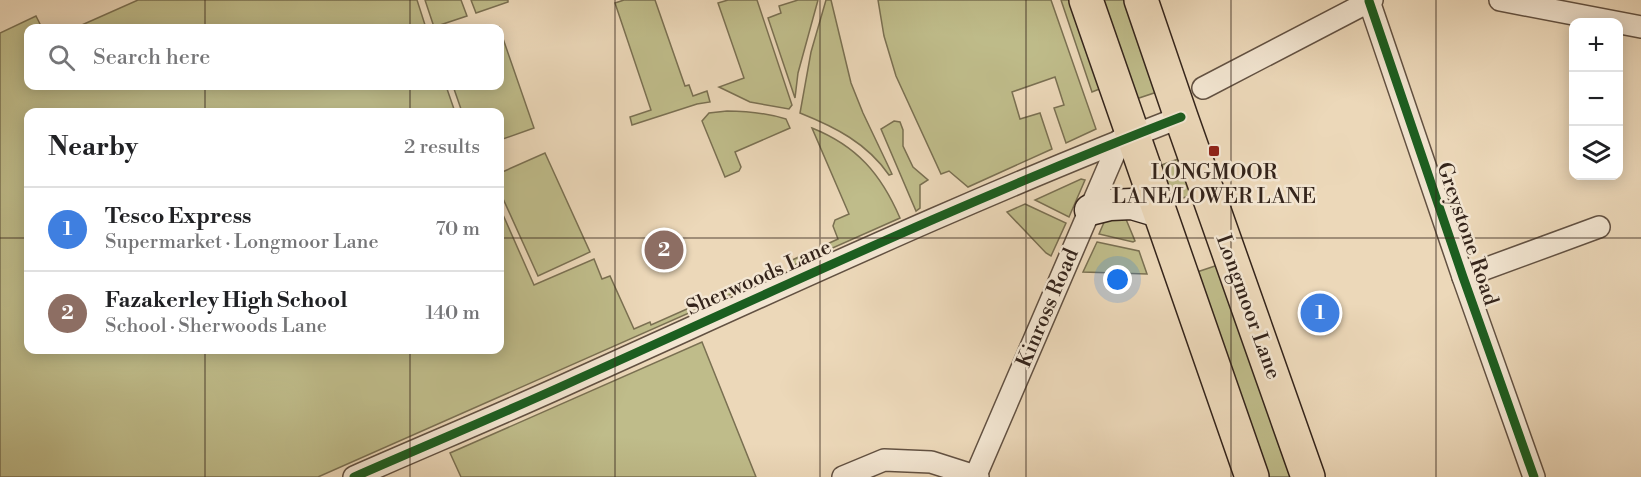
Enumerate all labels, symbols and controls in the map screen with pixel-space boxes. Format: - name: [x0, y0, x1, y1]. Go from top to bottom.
- map controls: [1569, 18, 1623, 180]
- button: +: [1569, 18, 1623, 72]
- search box: [24, 24, 504, 90]
- icon: search: [45, 41, 78, 74]
- text: Search here: [93, 44, 210, 71]
- button: −: [1569, 72, 1623, 126]
- button: layers: [1569, 126, 1623, 180]
- text: Nearby: [48, 131, 138, 163]
- text: 2 results: [404, 135, 480, 160]
- marker: LONGMOOR LANE/LOWER LANE: [1207, 144, 1221, 158]
- street label: Greystone Road: [1430, 159, 1504, 309]
- place label: LONGMOOR LANE/LOWER LANE: [1112, 160, 1316, 210]
- text: Tesco Express: [105, 203, 252, 230]
- text: 1: [63, 217, 72, 242]
- text: 70 m: [436, 217, 480, 242]
- pin: 2: [644, 228, 684, 272]
- text: Supermarket · Longmoor Lane: [105, 230, 379, 255]
- street label: Longmoor Lane: [1210, 231, 1286, 383]
- street label: Sherwoods Lane: [682, 234, 836, 322]
- street label: Kinross Road: [1011, 245, 1085, 371]
- your location: [1103, 265, 1132, 294]
- text: Fazakerley High School: [105, 287, 348, 314]
- pin: 1: [1300, 290, 1340, 336]
- text: 2: [61, 301, 74, 326]
- text: 140 m: [425, 301, 480, 326]
- text: School · Sherwoods Lane: [105, 314, 327, 339]

